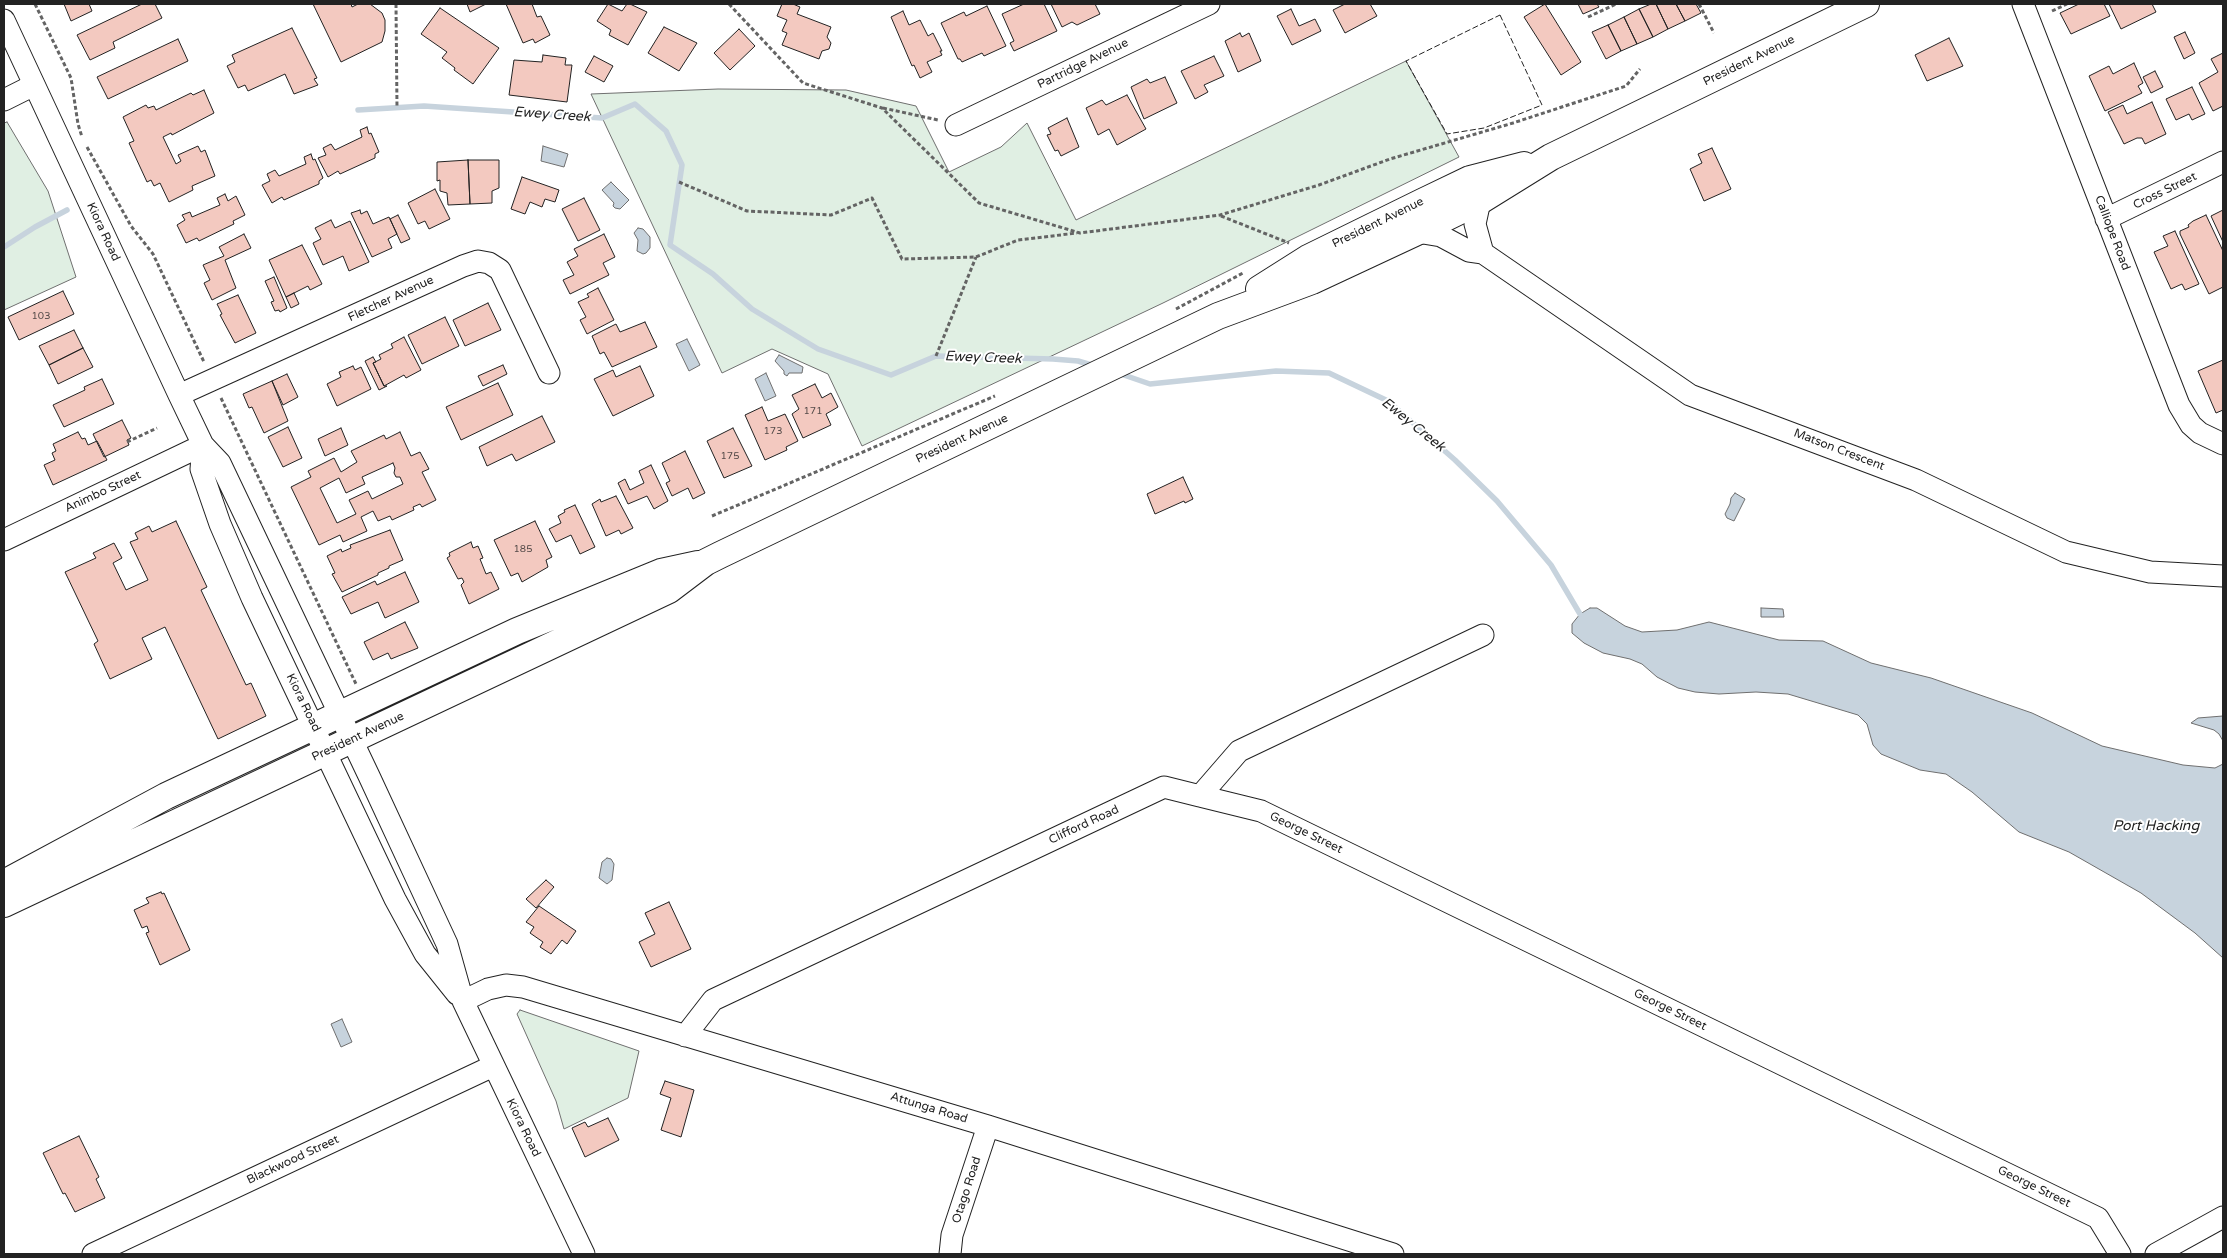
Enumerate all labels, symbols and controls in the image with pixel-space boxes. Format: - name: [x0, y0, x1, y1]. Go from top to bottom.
- street label: President Avenue: [1701, 33, 1797, 89]
- street label: Partridge Avenue: [1035, 36, 1131, 92]
- water label: Ewey Creek: [513, 104, 591, 126]
- street label: Cross Street: [2131, 169, 2199, 213]
- street label: Calliope Road: [2091, 194, 2133, 272]
- street label: President Avenue: [1330, 195, 1426, 251]
- street label: Kiora Road: [83, 200, 123, 264]
- street label: Fletcher Avenue: [346, 273, 436, 325]
- house number: 103: [32, 310, 50, 322]
- water label: Ewey Creek: [944, 348, 1022, 368]
- water label: Ewey Creek: [1378, 394, 1448, 456]
- house number: 171: [804, 405, 822, 417]
- street label: President Avenue: [914, 411, 1010, 467]
- house number: 173: [764, 425, 782, 437]
- street label: Matson Crescent: [1791, 426, 1887, 474]
- house number: 175: [721, 450, 739, 462]
- street label: Animbo Street: [63, 468, 143, 516]
- house number: 185: [514, 543, 532, 555]
- street label: Kiora Road: [283, 672, 323, 734]
- street label: President Avenue: [310, 709, 406, 765]
- street label: Clifford Road: [1047, 802, 1121, 848]
- street label: George Street: [1267, 809, 1345, 857]
- water label: Port Hacking: [2113, 818, 2199, 834]
- street label: George Street: [1631, 986, 1709, 1034]
- street label: Attunga Road: [889, 1089, 969, 1127]
- street label: Kiora Road: [503, 1097, 543, 1159]
- street label: Blackwood Street: [245, 1132, 341, 1188]
- street label: Otago Road: [949, 1155, 985, 1225]
- street label: George Street: [1995, 1163, 2073, 1211]

